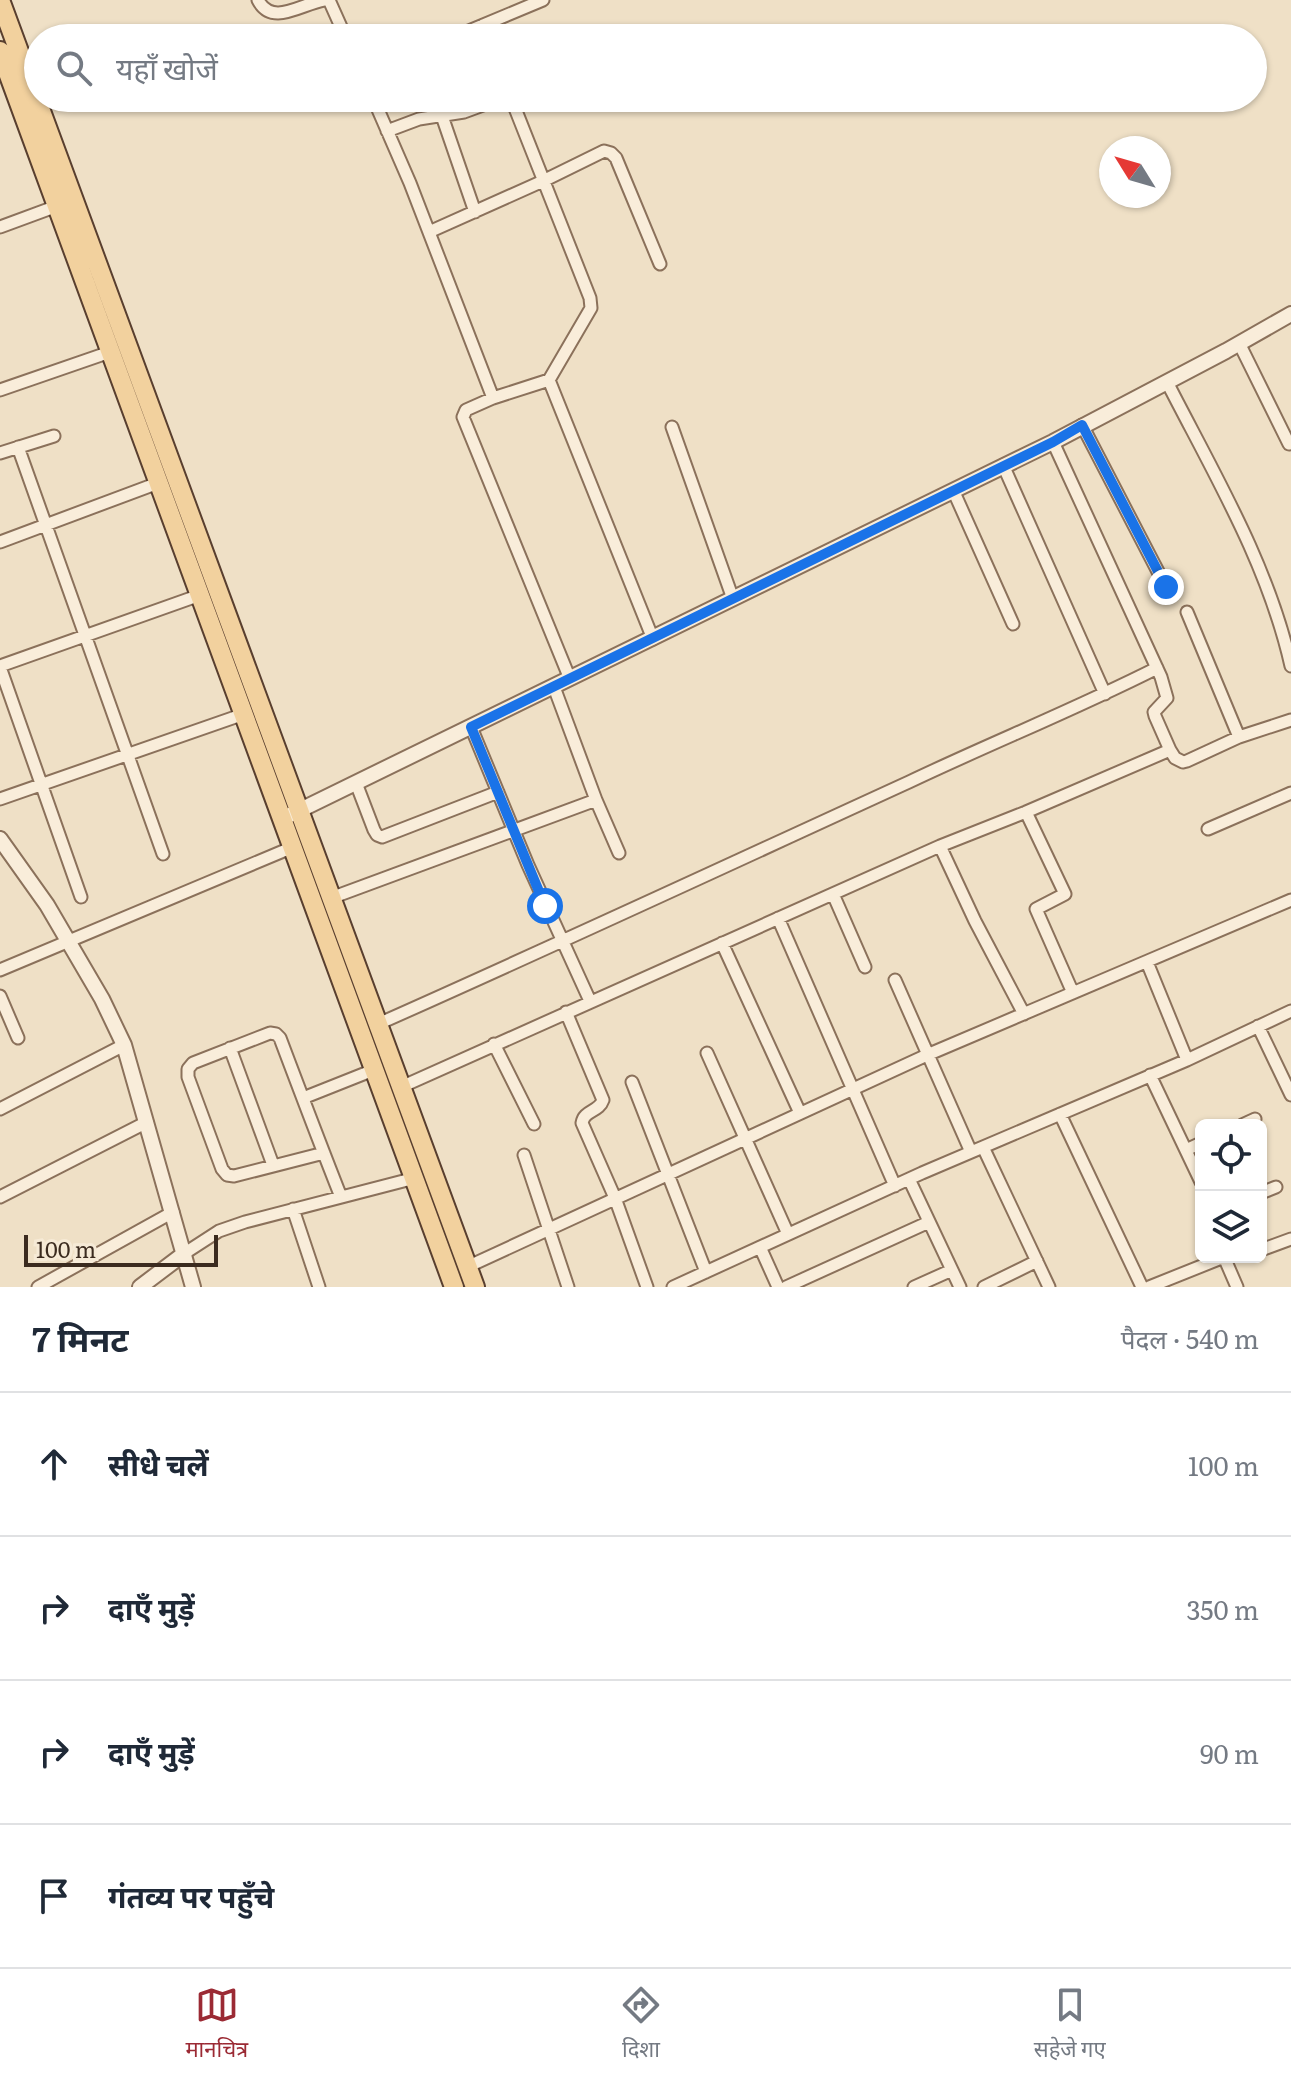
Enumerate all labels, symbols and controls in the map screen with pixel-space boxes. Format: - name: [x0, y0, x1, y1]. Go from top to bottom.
- search box: [24, 24, 1267, 112]
- text: यहाँ खोजें: [116, 45, 218, 89]
- icon: search: [52, 46, 96, 90]
- north arrow: [1099, 136, 1171, 208]
- route end: [1148, 569, 1184, 605]
- route start: [527, 888, 563, 924]
- map controls: [1195, 1119, 1267, 1263]
- button: locate: [1195, 1119, 1267, 1191]
- button: layers: [1195, 1191, 1267, 1263]
- scale bar: [24, 1231, 218, 1267]
- text: 100 m: [36, 1232, 96, 1265]
- text: 7 मिनट: [32, 1312, 129, 1362]
- text: पैदल · 540 m: [1121, 1318, 1259, 1357]
- text: सीधे चलें: [108, 1441, 209, 1485]
- icon: ahead: [32, 1442, 76, 1486]
- text: 100 m: [1188, 1445, 1259, 1484]
- text: दाएँ मुड़ें: [108, 1585, 195, 1629]
- icon: right: [32, 1586, 76, 1630]
- text: 350 m: [1186, 1589, 1259, 1628]
- text: दाएँ मुड़ें: [108, 1729, 195, 1773]
- icon: right: [32, 1730, 76, 1774]
- text: 90 m: [1200, 1733, 1259, 1772]
- text: गंतव्य पर पहुँचे: [108, 1873, 274, 1917]
- icon: arrive: [32, 1874, 76, 1918]
- tab: मानचित्र: [185, 1983, 248, 2066]
- tab: दिशा: [619, 1983, 663, 2066]
- tab: सहेजे गए: [1034, 1983, 1106, 2066]

